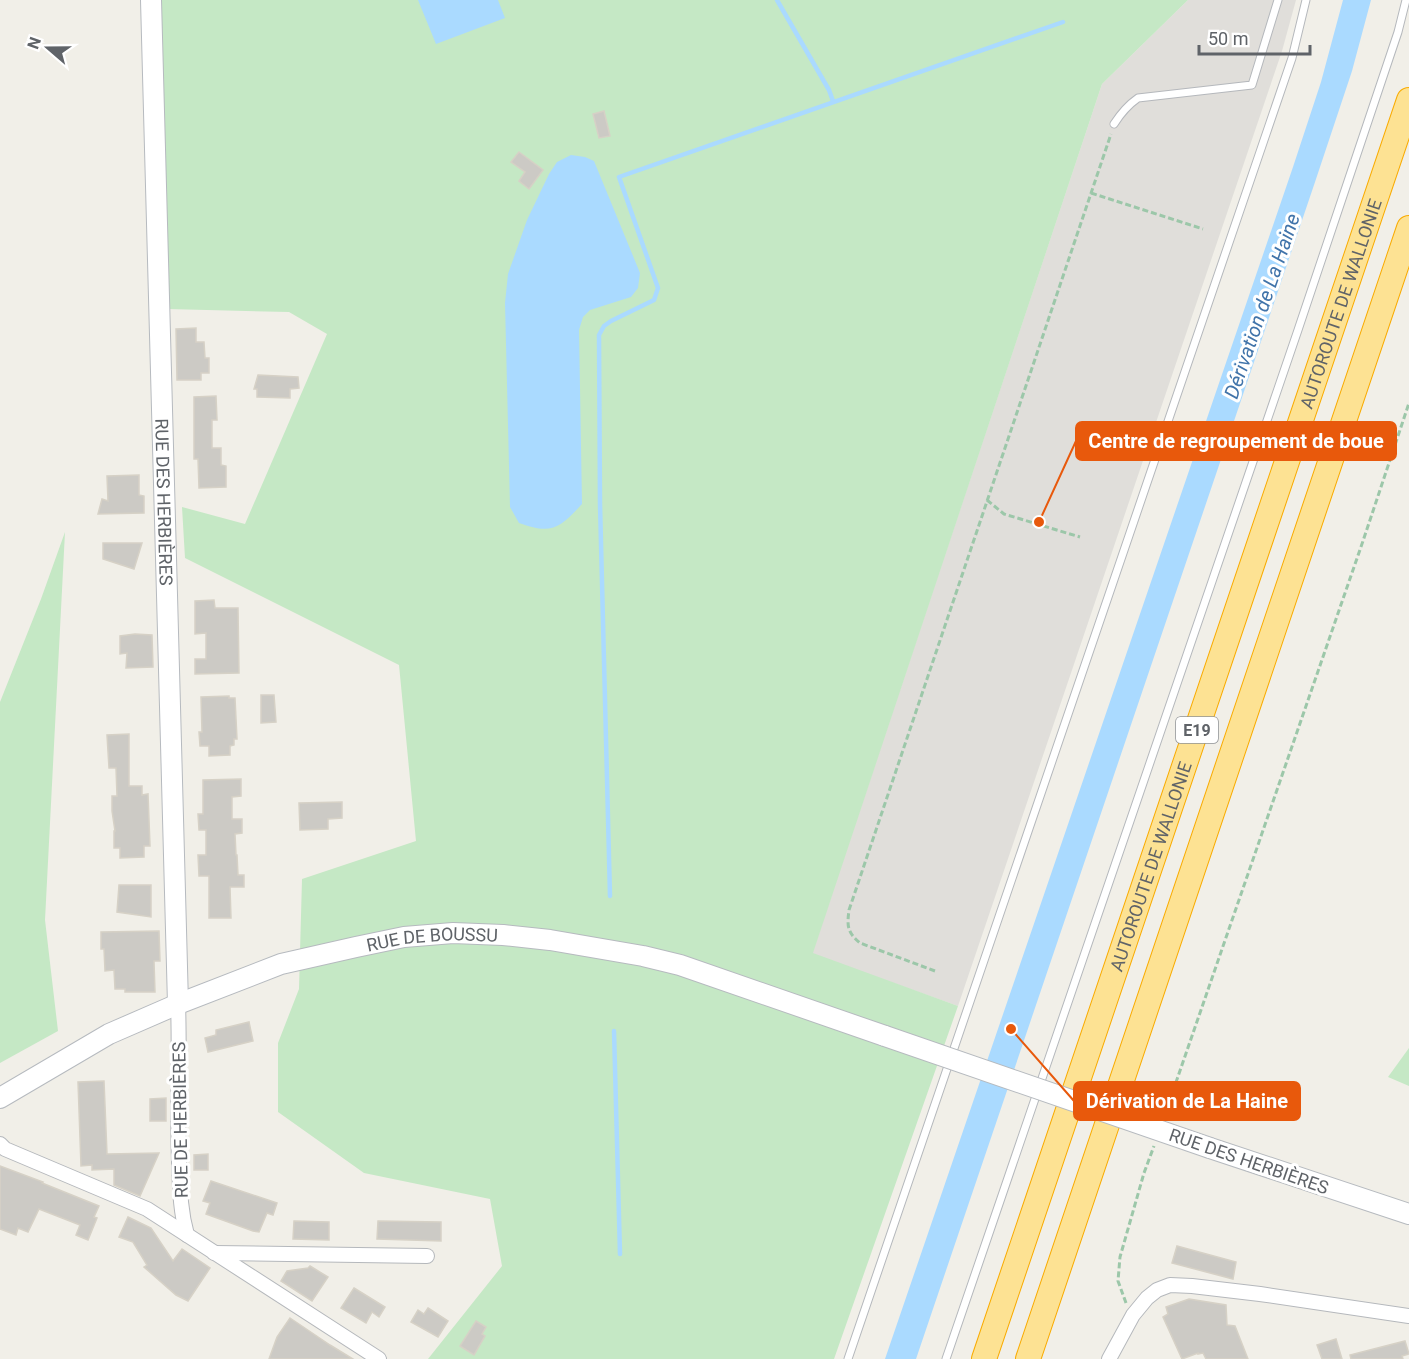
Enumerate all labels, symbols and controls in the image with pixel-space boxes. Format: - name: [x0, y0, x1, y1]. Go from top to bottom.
- north arrow: [18, 18, 78, 78]
- scale bar: [1199, 18, 1310, 56]
- text: 50 m: [1208, 28, 1248, 49]
- text: N: [24, 34, 45, 52]
- street label: AUTOROUTE DE WALLONIE: [1295, 196, 1385, 411]
- water label: Dérivation de La Haine: [1219, 210, 1305, 402]
- street label: RUE DES HERBIÈRES: [152, 418, 177, 586]
- callout: Centre de regroupement de boue: [1076, 422, 1396, 460]
- text: Centre de regroupement de boue: [1088, 429, 1384, 453]
- road number: E19: [1176, 717, 1218, 743]
- street label: AUTOROUTE DE WALLONIE: [1105, 759, 1195, 974]
- street label: RUE DE BOUSSU: [364, 923, 498, 955]
- street label: RUE DE HERBIÈRES: [168, 1041, 192, 1198]
- callout: Dérivation de La Haine: [1074, 1082, 1300, 1120]
- text: Dérivation de La Haine: [1086, 1089, 1288, 1113]
- street label: RUE DES HERBIÈRES: [1167, 1124, 1332, 1198]

